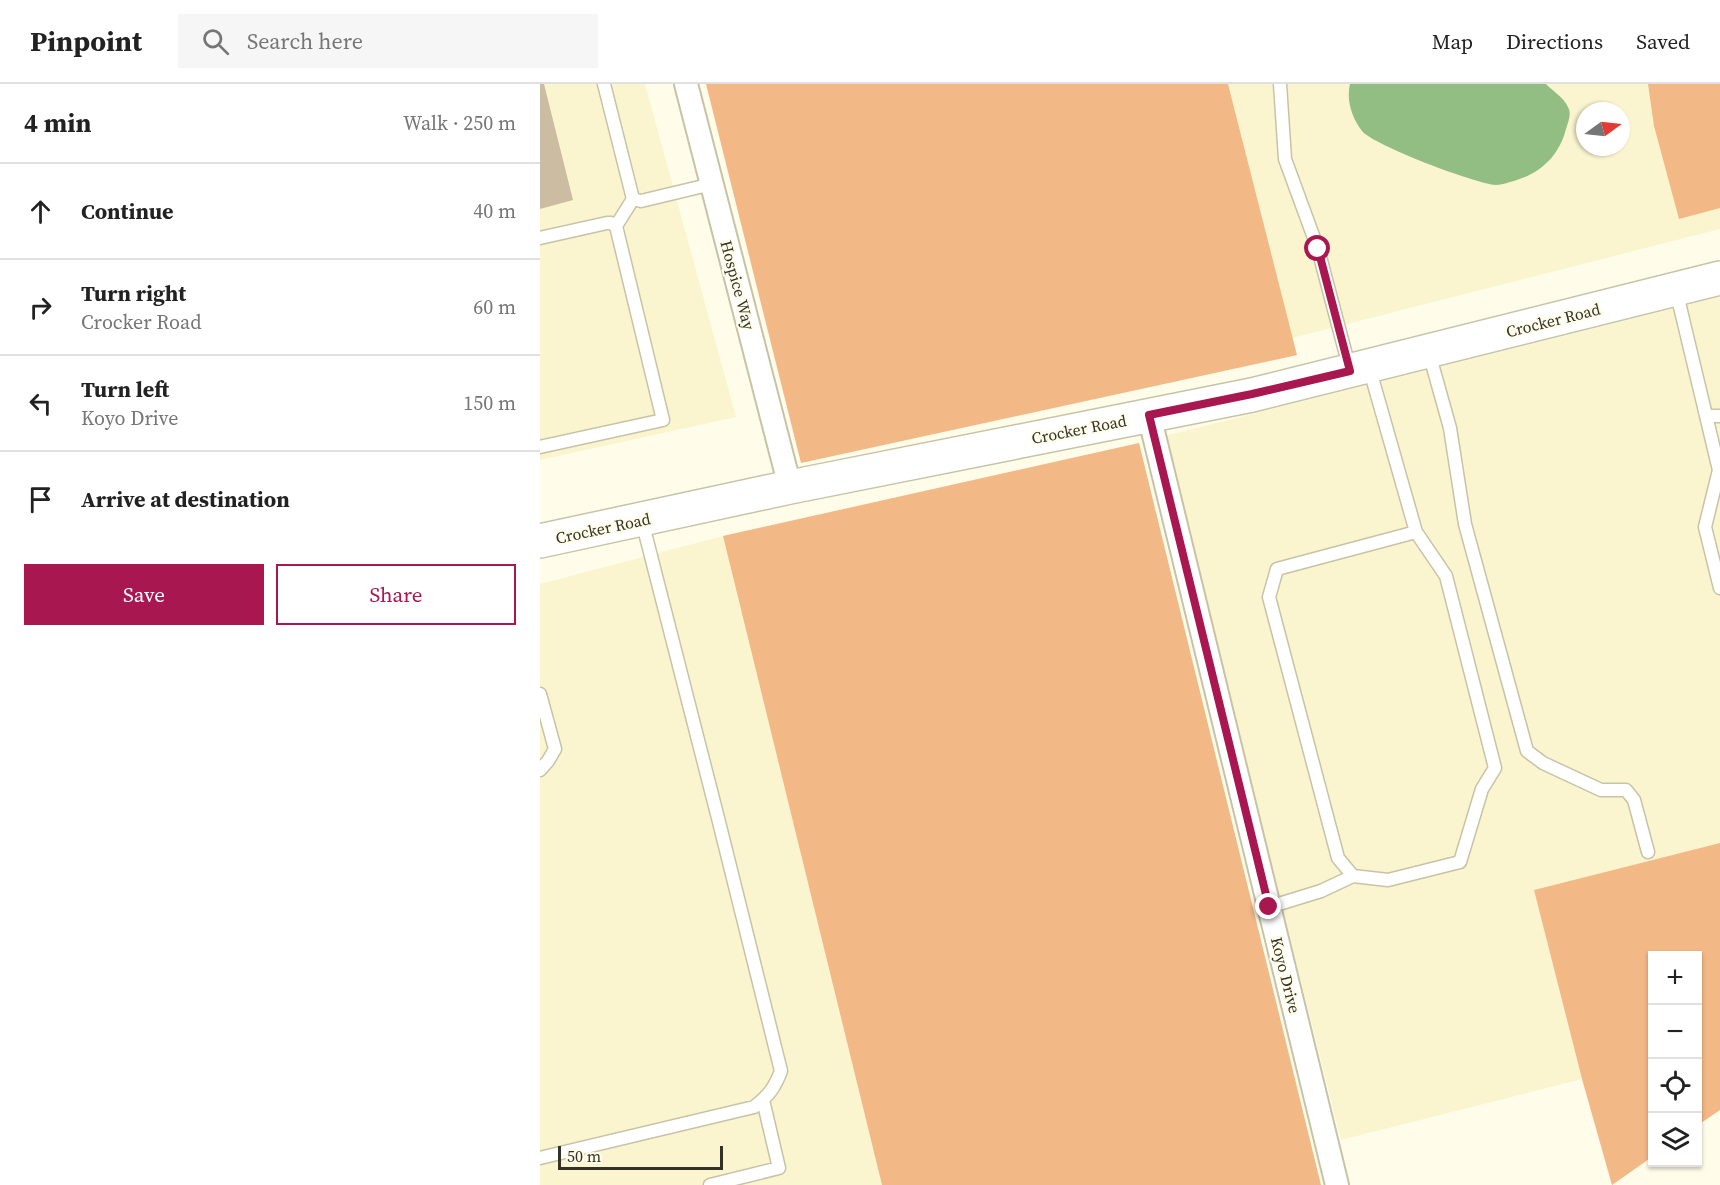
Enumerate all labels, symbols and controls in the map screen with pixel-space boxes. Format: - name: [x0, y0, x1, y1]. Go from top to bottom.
- search box: [178, 14, 598, 68]
- text: Pinpoint: [30, 22, 142, 60]
- icon: search: [199, 25, 232, 58]
- text: Search here: [247, 26, 363, 56]
- text: Map: [1432, 27, 1473, 56]
- text: Directions: [1506, 27, 1603, 56]
- text: Saved: [1636, 27, 1690, 56]
- north arrow: [1576, 102, 1630, 156]
- text: 4 min: [24, 105, 91, 141]
- text: Walk · 250 m: [403, 109, 516, 137]
- icon: ahead: [24, 195, 57, 228]
- text: Continue: [81, 196, 174, 226]
- text: 40 m: [473, 197, 516, 225]
- route start: [1304, 235, 1330, 261]
- street label: Hospice Way: [716, 238, 761, 333]
- text: Turn right: [81, 278, 186, 308]
- icon: right: [24, 291, 57, 324]
- text: 60 m: [473, 293, 516, 321]
- street label: Crocker Road: [1504, 298, 1602, 342]
- text: Crocker Road: [81, 308, 202, 336]
- text: Turn left: [81, 374, 169, 404]
- icon: left: [24, 387, 57, 420]
- text: 150 m: [463, 389, 516, 417]
- text: Koyo Drive: [81, 404, 178, 432]
- street label: Crocker Road: [1030, 409, 1128, 449]
- icon: arrive: [24, 483, 57, 516]
- text: Arrive at destination: [81, 484, 290, 514]
- street label: Crocker Road: [554, 507, 652, 549]
- button: Save: [24, 564, 264, 625]
- button: Share: [276, 564, 516, 625]
- route end: [1255, 893, 1281, 919]
- street label: Koyo Drive: [1266, 935, 1306, 1015]
- map controls: [1648, 951, 1702, 1167]
- button: +: [1648, 951, 1702, 1005]
- button: −: [1648, 1005, 1702, 1059]
- button: locate: [1648, 1059, 1702, 1113]
- button: layers: [1648, 1113, 1702, 1167]
- scale bar: [558, 1143, 723, 1170]
- text: 50 m: [567, 1145, 601, 1167]

